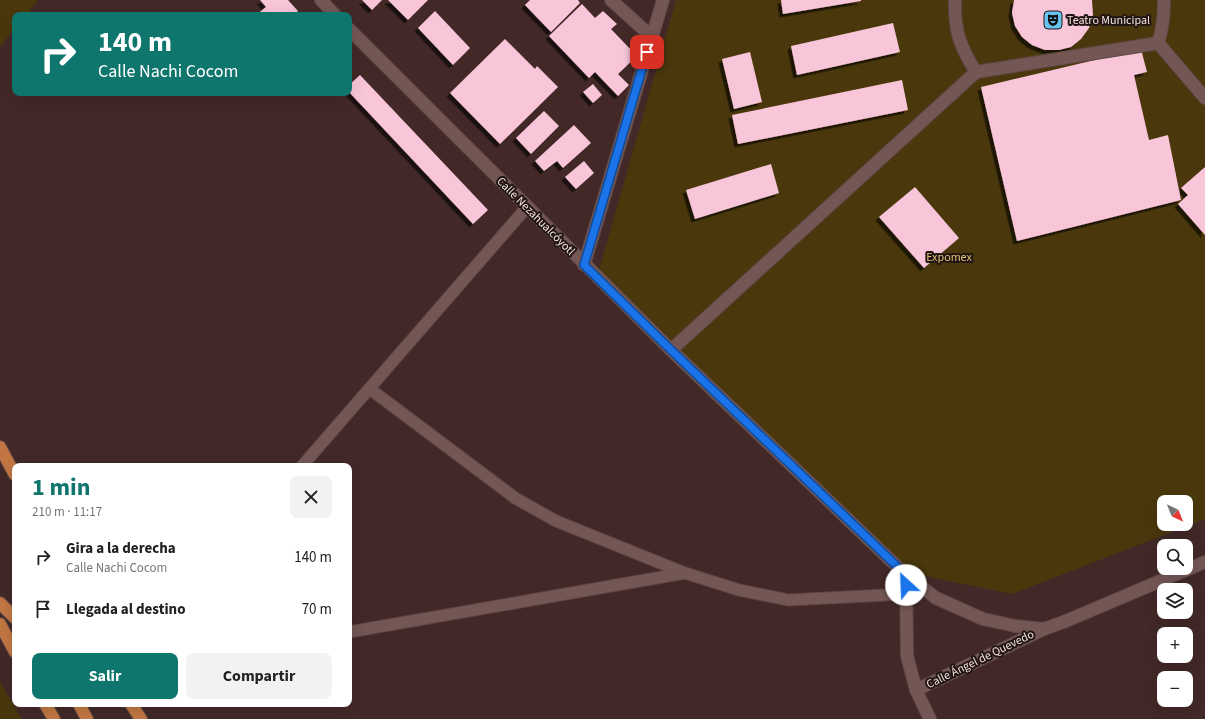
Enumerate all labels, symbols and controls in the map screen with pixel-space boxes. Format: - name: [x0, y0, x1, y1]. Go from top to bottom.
- theatre icon: Teatro Municipal: [1042, 9, 1064, 31]
- place label: Teatro Municipal: [1067, 12, 1150, 29]
- text: 140 m: [98, 22, 172, 62]
- icon: right: [32, 28, 84, 80]
- pin: [630, 35, 664, 69]
- icon: arrive: [636, 41, 658, 63]
- text: Calle Nachi Cocom: [98, 59, 238, 84]
- street label: Calle Nezahualcóyotl: [493, 173, 579, 259]
- park label: Expomex: [926, 249, 972, 266]
- text: 1 min: [32, 470, 90, 505]
- button: close: [290, 476, 332, 518]
- north arrow: [1157, 495, 1193, 531]
- map controls: [1157, 495, 1193, 707]
- text: 210 m · 11:17: [32, 503, 102, 521]
- text: Gira a la derecha: [66, 538, 176, 559]
- button: search: [1157, 539, 1193, 575]
- icon: right: [32, 546, 54, 568]
- text: 140 m: [294, 547, 332, 568]
- text: Calle Nachi Cocom: [66, 559, 167, 577]
- position arrow: [885, 564, 927, 606]
- button: layers: [1157, 583, 1193, 619]
- icon: arrive: [32, 598, 54, 620]
- text: Llegada al destino: [66, 599, 186, 620]
- text: 70 m: [302, 599, 332, 620]
- street label: Calle Ángel de Quevedo: [923, 626, 1037, 693]
- button: +: [1157, 627, 1193, 663]
- button: Salir: [32, 653, 178, 699]
- button: Compartir: [186, 653, 332, 699]
- button: −: [1157, 671, 1193, 707]

